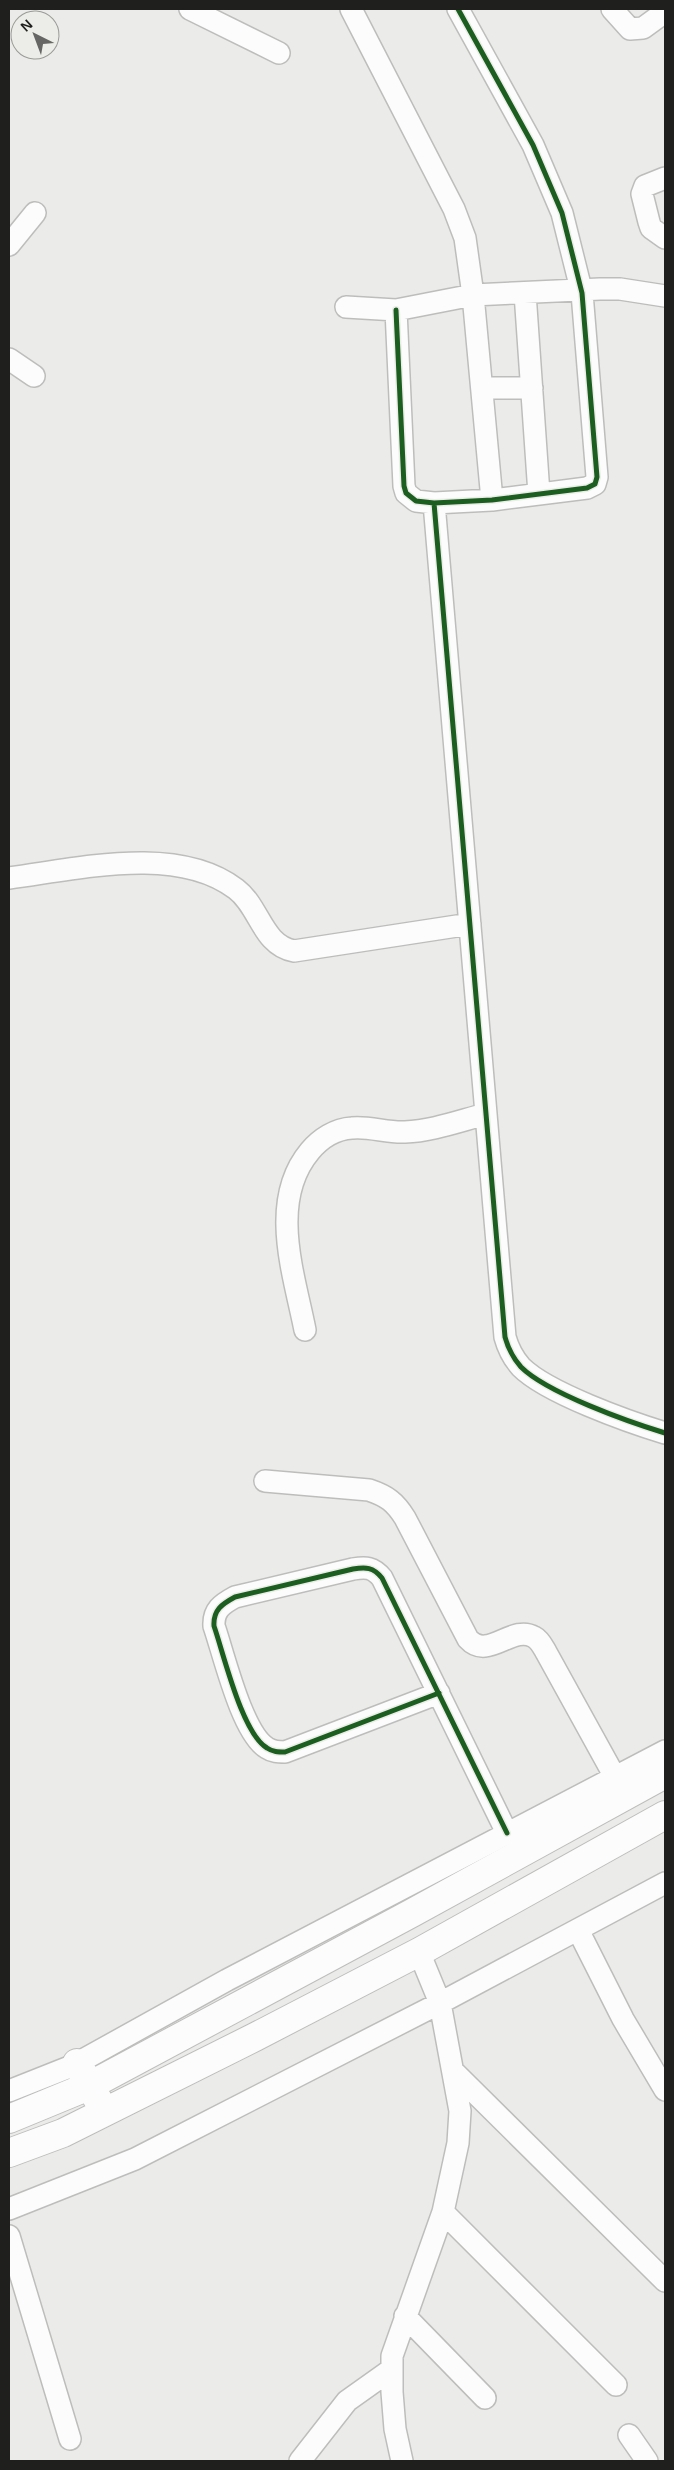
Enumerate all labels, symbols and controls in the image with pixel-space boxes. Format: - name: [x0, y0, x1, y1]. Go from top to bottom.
- north arrow: [10, 10, 60, 60]
- text: N: [17, 16, 35, 35]

